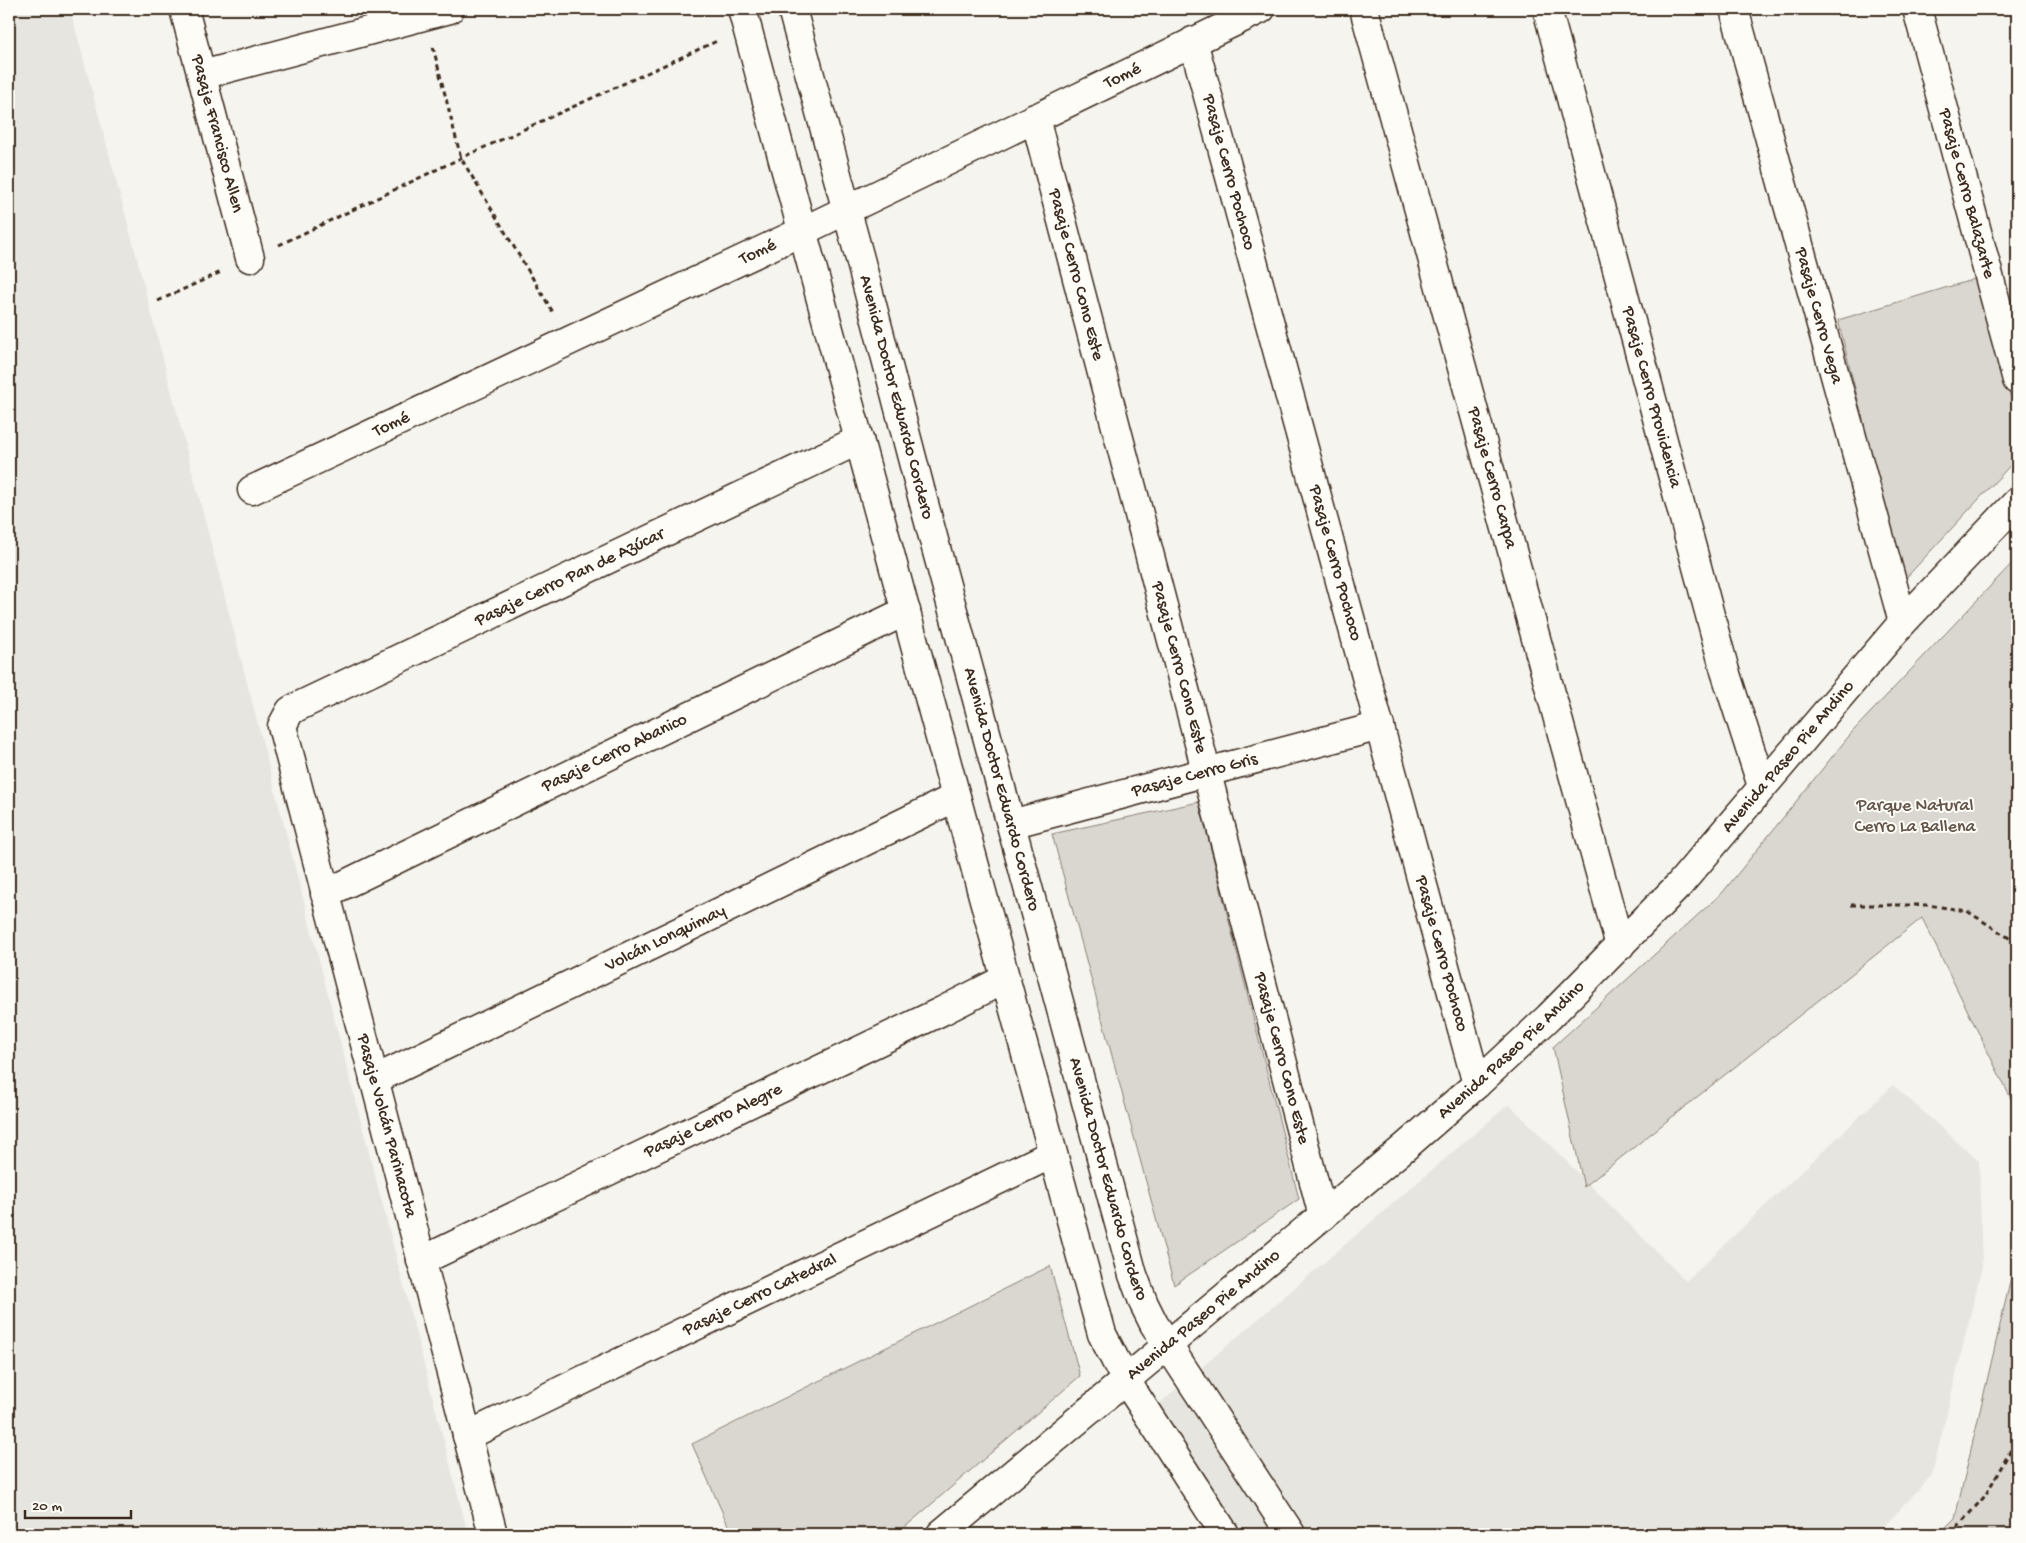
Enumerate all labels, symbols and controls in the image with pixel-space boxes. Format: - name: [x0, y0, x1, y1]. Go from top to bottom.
- street label: Pasaje Francisco Allen: [186, 52, 248, 215]
- street label: Tomé: [1100, 58, 1145, 94]
- street label: Pasaje Cerro Pochoco: [1197, 91, 1260, 253]
- street label: Pasaje Cerro Balazarte: [1934, 105, 2000, 281]
- street label: Pasaje Cerro Cono Este: [1043, 186, 1109, 363]
- street label: Tomé: [735, 234, 780, 270]
- street label: Pasaje Cerro Vega: [1789, 244, 1848, 387]
- street label: Avenida Doctor Eduardo Cordero: [854, 273, 938, 522]
- street label: Pasaje Cerro Providencia: [1617, 303, 1686, 491]
- street label: Pasaje Cerro Carpa: [1462, 404, 1522, 552]
- street label: Tomé: [369, 407, 414, 443]
- street label: Pasaje Cerro Pochoco: [1304, 482, 1366, 643]
- street label: Pasaje Cerro Pan de Azúcar: [471, 523, 669, 632]
- street label: Pasaje Cerro Cono Este: [1146, 578, 1212, 756]
- street label: Avenida Doctor Eduardo Cordero: [958, 665, 1044, 913]
- street label: Avenida Paseo Pie Andino: [1718, 676, 1859, 837]
- street label: Pasaje Cerro Abanico: [538, 709, 691, 798]
- street label: Pasaje Cerro Gris: [1129, 748, 1261, 802]
- park label: Parque Natural Cerro La Ballena: [1854, 796, 1977, 838]
- street label: Pasaje Cerro Pochoco: [1410, 873, 1473, 1034]
- street label: Volcán Lonquimay: [601, 900, 729, 977]
- street label: Pasaje Cerro Cono Este: [1249, 969, 1314, 1147]
- street label: Avenida Paseo Pie Andino: [1433, 976, 1589, 1124]
- street label: Pasaje Volcán Parinacota: [351, 1031, 421, 1221]
- street label: Avenida Doctor Eduardo Cordero: [1064, 1055, 1152, 1304]
- street label: Pasaje Cerro Alegre: [640, 1078, 786, 1163]
- street label: Avenida Paseo Pie Andino: [1123, 1245, 1285, 1385]
- street label: Pasaje Cerro Catedral: [679, 1249, 840, 1341]
- scale bar: [25, 1488, 131, 1520]
- text: 20 m: [32, 1498, 62, 1516]

